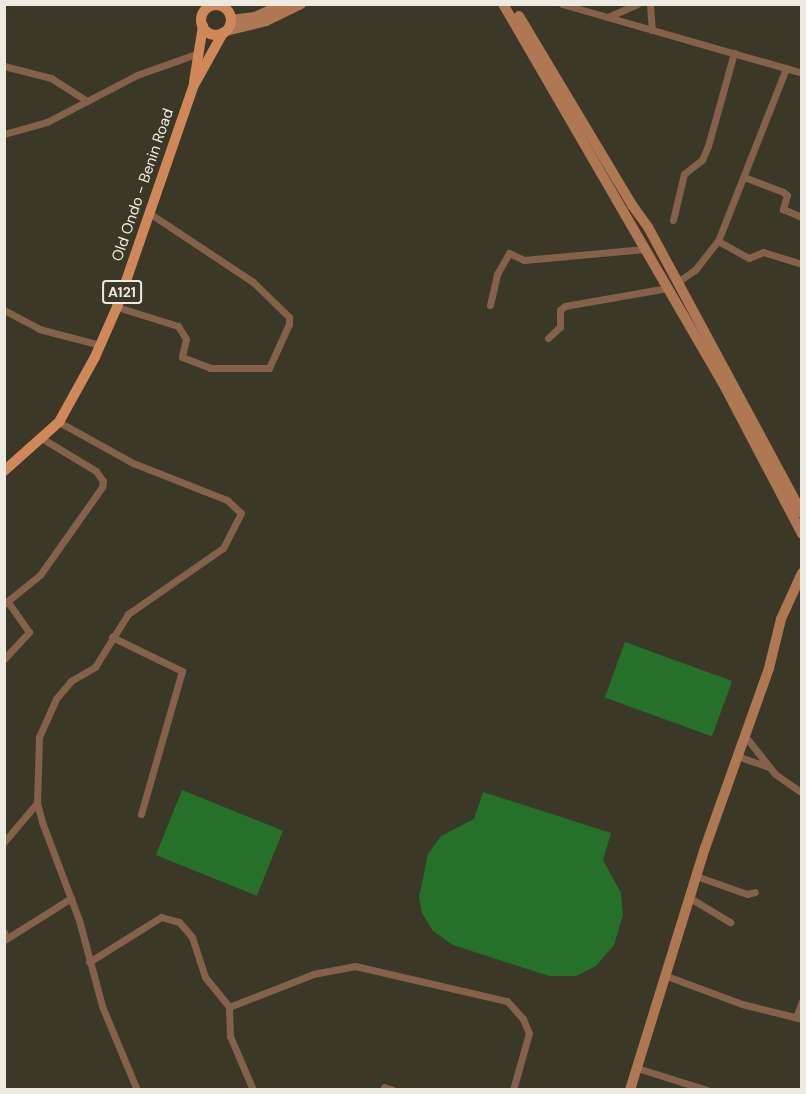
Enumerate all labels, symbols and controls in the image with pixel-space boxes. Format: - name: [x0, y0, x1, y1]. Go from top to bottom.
- street label: Old Ondo - Benin Road: [108, 106, 178, 264]
- road number: A121: [101, 281, 143, 303]

